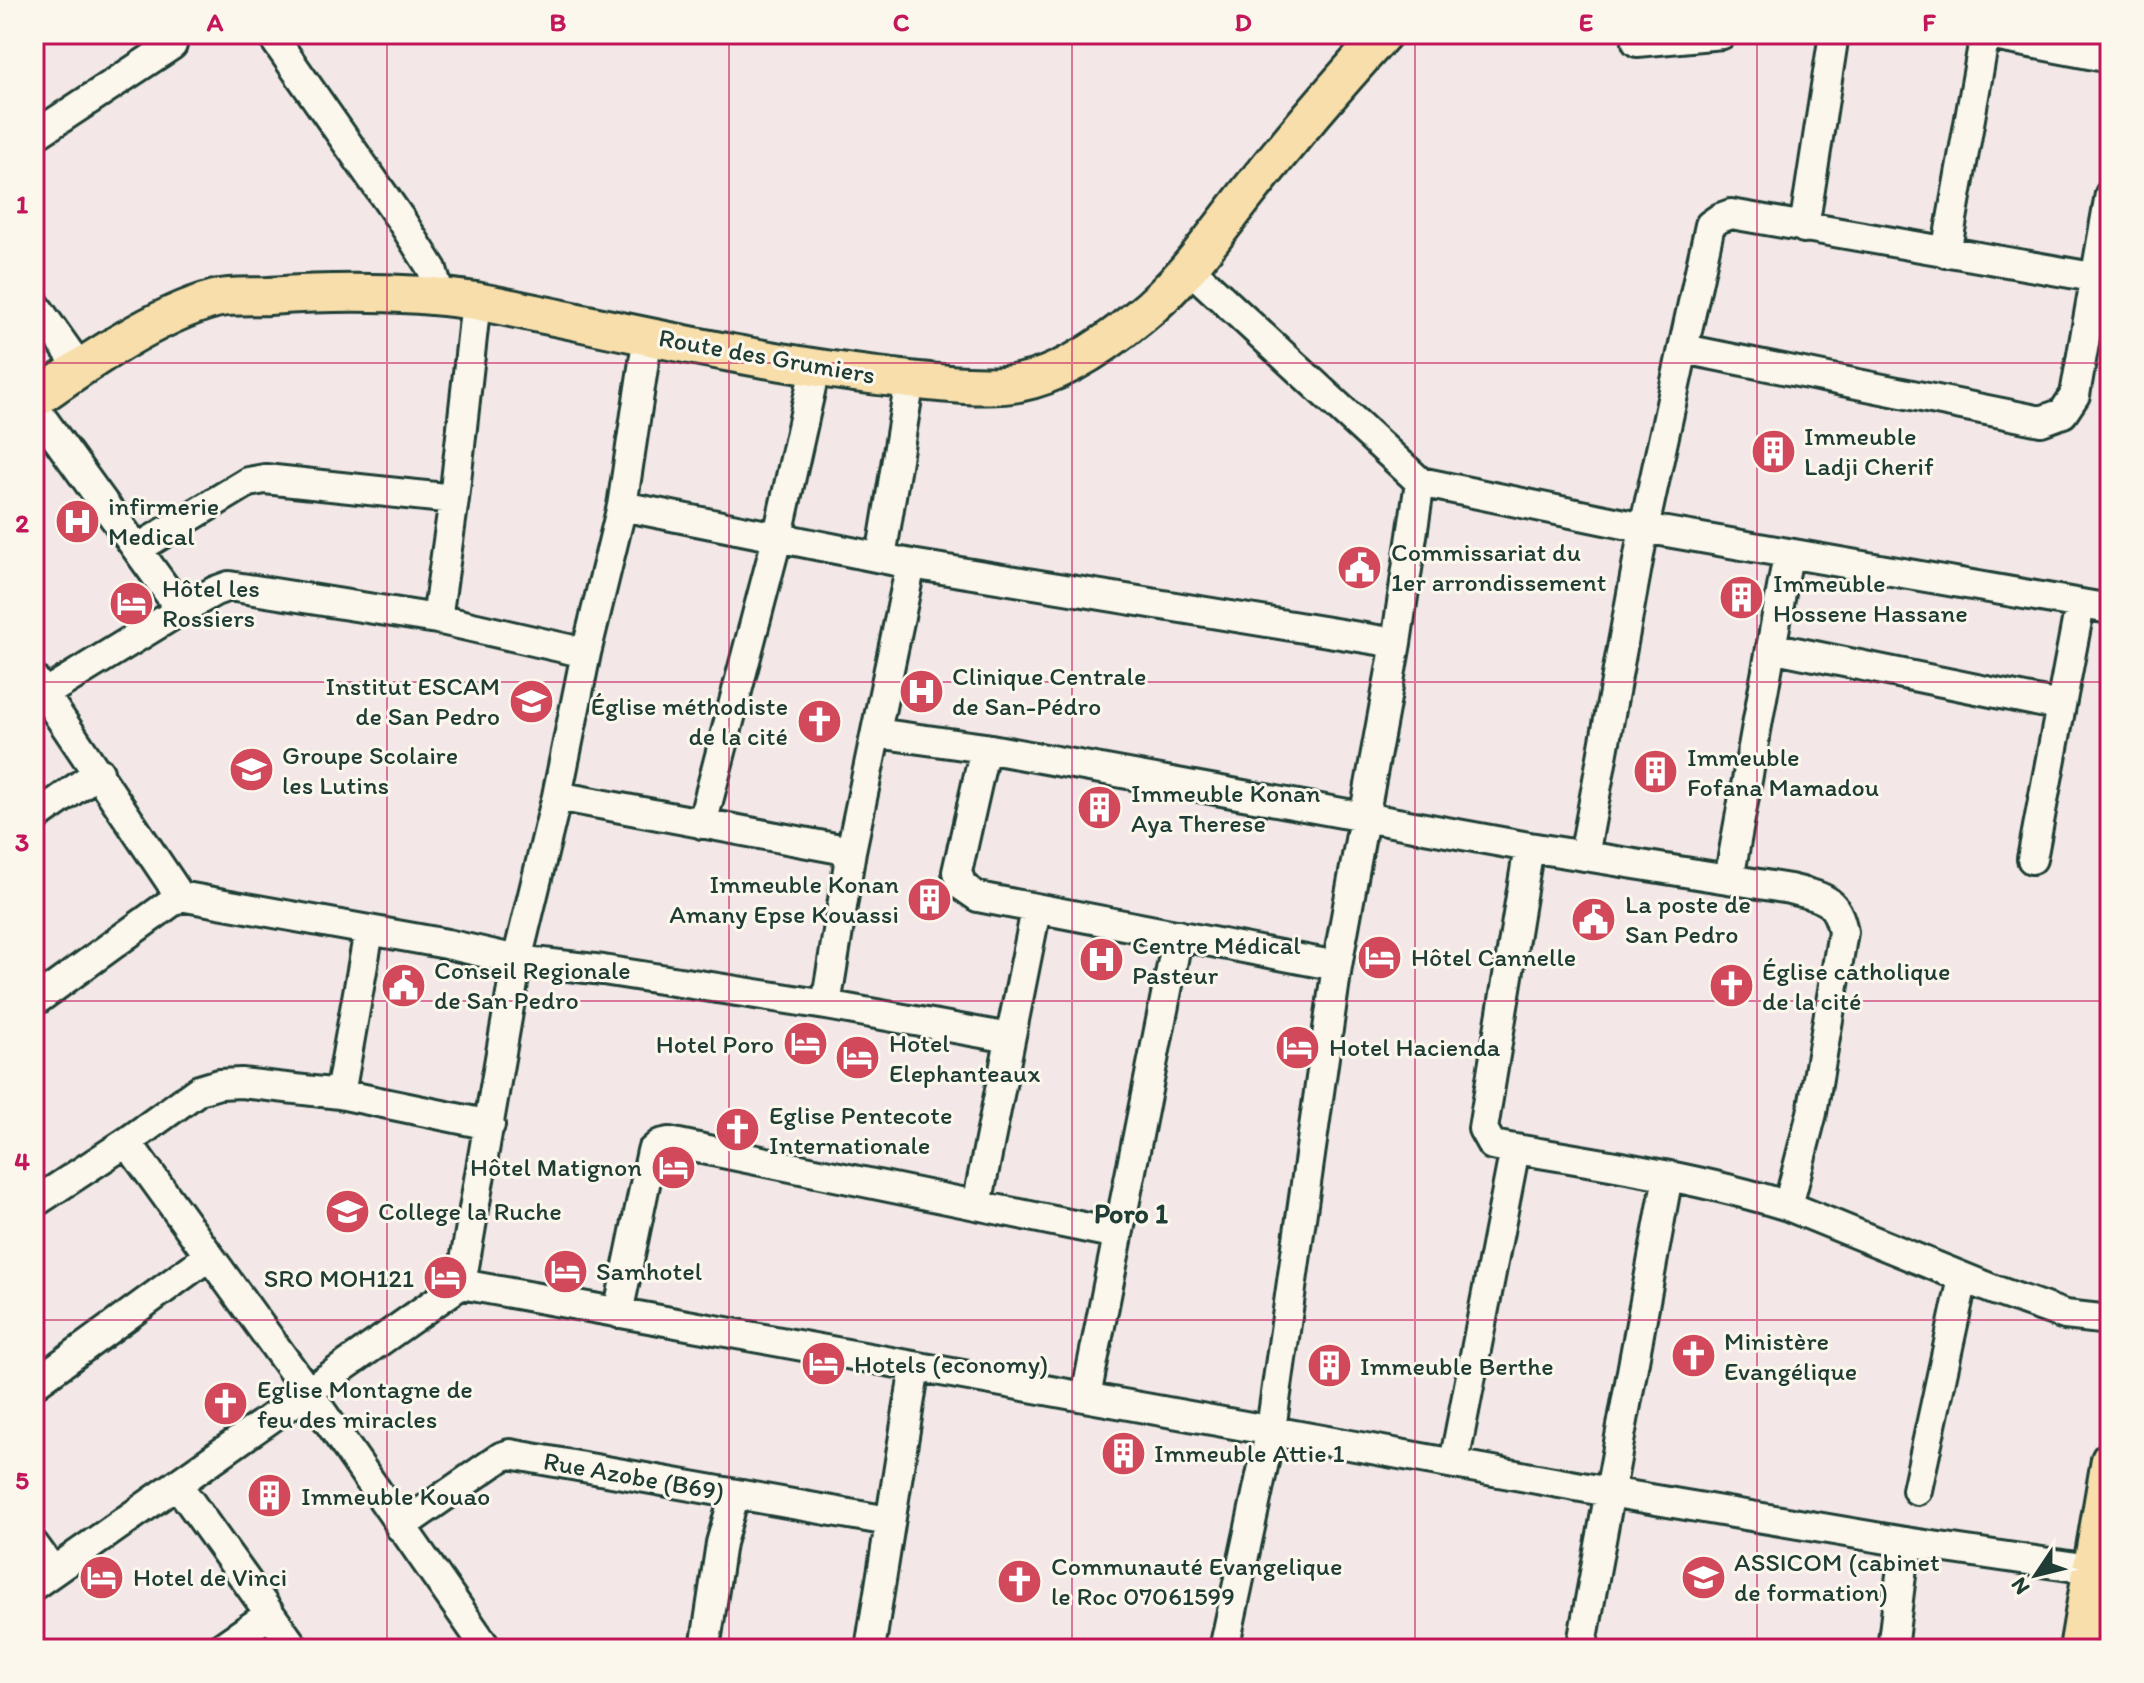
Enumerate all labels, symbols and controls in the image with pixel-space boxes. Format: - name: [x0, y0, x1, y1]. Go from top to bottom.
- text: A: [206, 6, 224, 38]
- text: B: [550, 6, 567, 38]
- text: C: [893, 6, 910, 38]
- text: D: [1234, 6, 1252, 38]
- text: E: [1579, 6, 1593, 38]
- text: F: [1922, 6, 1936, 38]
- text: 1: [16, 188, 28, 220]
- street label: Route des Grumiers: [656, 321, 878, 391]
- place label: Immeuble Ladji Cherif: [1804, 420, 1934, 482]
- building icon: Immeuble Ladji Cherif: [1749, 427, 1797, 475]
- place label: infirmerie Medical: [108, 490, 219, 552]
- hospital icon: infirmerie Medical: [53, 497, 101, 545]
- text: 2: [15, 507, 29, 539]
- place label: Commissariat du 1er arrondissement: [1391, 536, 1607, 598]
- public building icon: Commissariat du 1er arrondissement: [1336, 543, 1384, 591]
- place label: Immeuble Hossene Hassane: [1773, 567, 1968, 629]
- place label: Hôtel les Rossiers: [162, 572, 260, 634]
- building icon: Immeuble Hossene Hassane: [1718, 574, 1766, 622]
- hotel icon: Hôtel les Rossiers: [107, 579, 155, 627]
- place label: Clinique Centrale de San-Pédro: [952, 660, 1146, 722]
- hospital icon: Clinique Centrale de San-Pédro: [897, 667, 945, 715]
- place label: Institut ESCAM de San Pedro: [325, 670, 500, 732]
- school or university icon: Institut ESCAM de San Pedro: [507, 677, 555, 725]
- place label: Église méthodiste de la cité: [591, 690, 788, 752]
- church icon: Église méthodiste de la cité: [795, 697, 843, 745]
- place label: Groupe Scolaire les Lutins: [282, 739, 458, 801]
- place label: Immeuble Fofana Mamadou: [1687, 741, 1879, 803]
- school or university icon: Groupe Scolaire les Lutins: [227, 746, 275, 794]
- building icon: Immeuble Fofana Mamadou: [1632, 748, 1680, 796]
- place label: Immeuble Konan Aya Therese: [1131, 777, 1321, 839]
- building icon: Immeuble Konan Aya Therese: [1076, 784, 1124, 832]
- text: 3: [15, 826, 29, 858]
- place label: Immeuble Konan Amany Epse Kouassi: [669, 868, 899, 930]
- building icon: Immeuble Konan Amany Epse Kouassi: [906, 875, 954, 923]
- place label: La poste de San Pedro: [1625, 888, 1751, 950]
- public building icon: La poste de San Pedro: [1570, 895, 1618, 943]
- place label: Centre Médical Pasteur: [1132, 929, 1301, 991]
- hotel icon: Hôtel Cannelle: [1356, 933, 1404, 981]
- hospital icon: Centre Médical Pasteur: [1077, 936, 1125, 984]
- place label: Hôtel Cannelle: [1411, 941, 1576, 973]
- place label: Conseil Regionale de San Pedro: [434, 954, 631, 1016]
- place label: Église catholique de la cité: [1762, 955, 1950, 1017]
- public building icon: Conseil Regionale de San Pedro: [379, 961, 427, 1009]
- church icon: Église catholique de la cité: [1707, 962, 1755, 1010]
- hotel icon: Hotel Poro: [781, 1020, 829, 1068]
- hotel icon: Hotel Hacienda: [1274, 1023, 1322, 1071]
- place label: Hotel Elephanteaux: [889, 1027, 1040, 1089]
- place label: Hotel Poro: [656, 1028, 774, 1060]
- place label: Hotel Hacienda: [1329, 1031, 1501, 1063]
- hotel icon: Hotel Elephanteaux: [834, 1034, 882, 1082]
- place label: Eglise Pentecote Internationale: [769, 1099, 953, 1161]
- church icon: Eglise Pentecote Internationale: [714, 1106, 762, 1154]
- hotel icon: Hôtel Matignon: [649, 1143, 697, 1191]
- text: 4: [14, 1145, 30, 1177]
- place label: Hôtel Matignon: [470, 1151, 642, 1183]
- school or university icon: College la Ruche: [323, 1187, 371, 1235]
- place label: College la Ruche: [378, 1195, 562, 1227]
- district label: Poro 1: [1094, 1196, 1168, 1230]
- hotel icon: Samhotel: [541, 1247, 589, 1295]
- hotel icon: SRO MOH121: [421, 1254, 469, 1302]
- place label: Samhotel: [596, 1255, 702, 1287]
- place label: SRO MOH121: [264, 1262, 414, 1294]
- place label: Ministère Evangélique: [1724, 1325, 1857, 1387]
- church icon: Ministère Evangélique: [1669, 1332, 1717, 1380]
- hotel icon: Hotels (economy): [799, 1340, 847, 1388]
- building icon: Immeuble Berthe: [1305, 1342, 1353, 1390]
- place label: Hotels (economy): [854, 1348, 1048, 1380]
- place label: Immeuble Berthe: [1360, 1350, 1554, 1382]
- place label: Eglise Montagne de feu des miracles: [257, 1373, 473, 1435]
- church icon: Eglise Montagne de feu des miracles: [202, 1380, 250, 1428]
- building icon: Immeuble Attie 1: [1099, 1429, 1147, 1477]
- place label: Immeuble Attie 1: [1154, 1437, 1345, 1469]
- street label: Rue Azobe (B69): [541, 1444, 727, 1508]
- text: 5: [15, 1464, 29, 1496]
- building icon: Immeuble Kouao: [246, 1472, 294, 1520]
- place label: Immeuble Kouao: [301, 1480, 490, 1512]
- north arrow: [1996, 1535, 2076, 1615]
- place label: ASSICOM (cabinet de formation): [1734, 1546, 1940, 1608]
- place label: Communauté Evangelique le Roc 07061599: [1051, 1550, 1343, 1612]
- hotel icon: Hotel de Vinci: [78, 1553, 126, 1601]
- school or university icon: ASSICOM (cabinet de formation): [1679, 1553, 1727, 1601]
- church icon: Communauté Evangelique le Roc 07061599: [996, 1557, 1044, 1605]
- place label: Hotel de Vinci: [133, 1561, 287, 1593]
- text: N: [2005, 1572, 2035, 1600]

